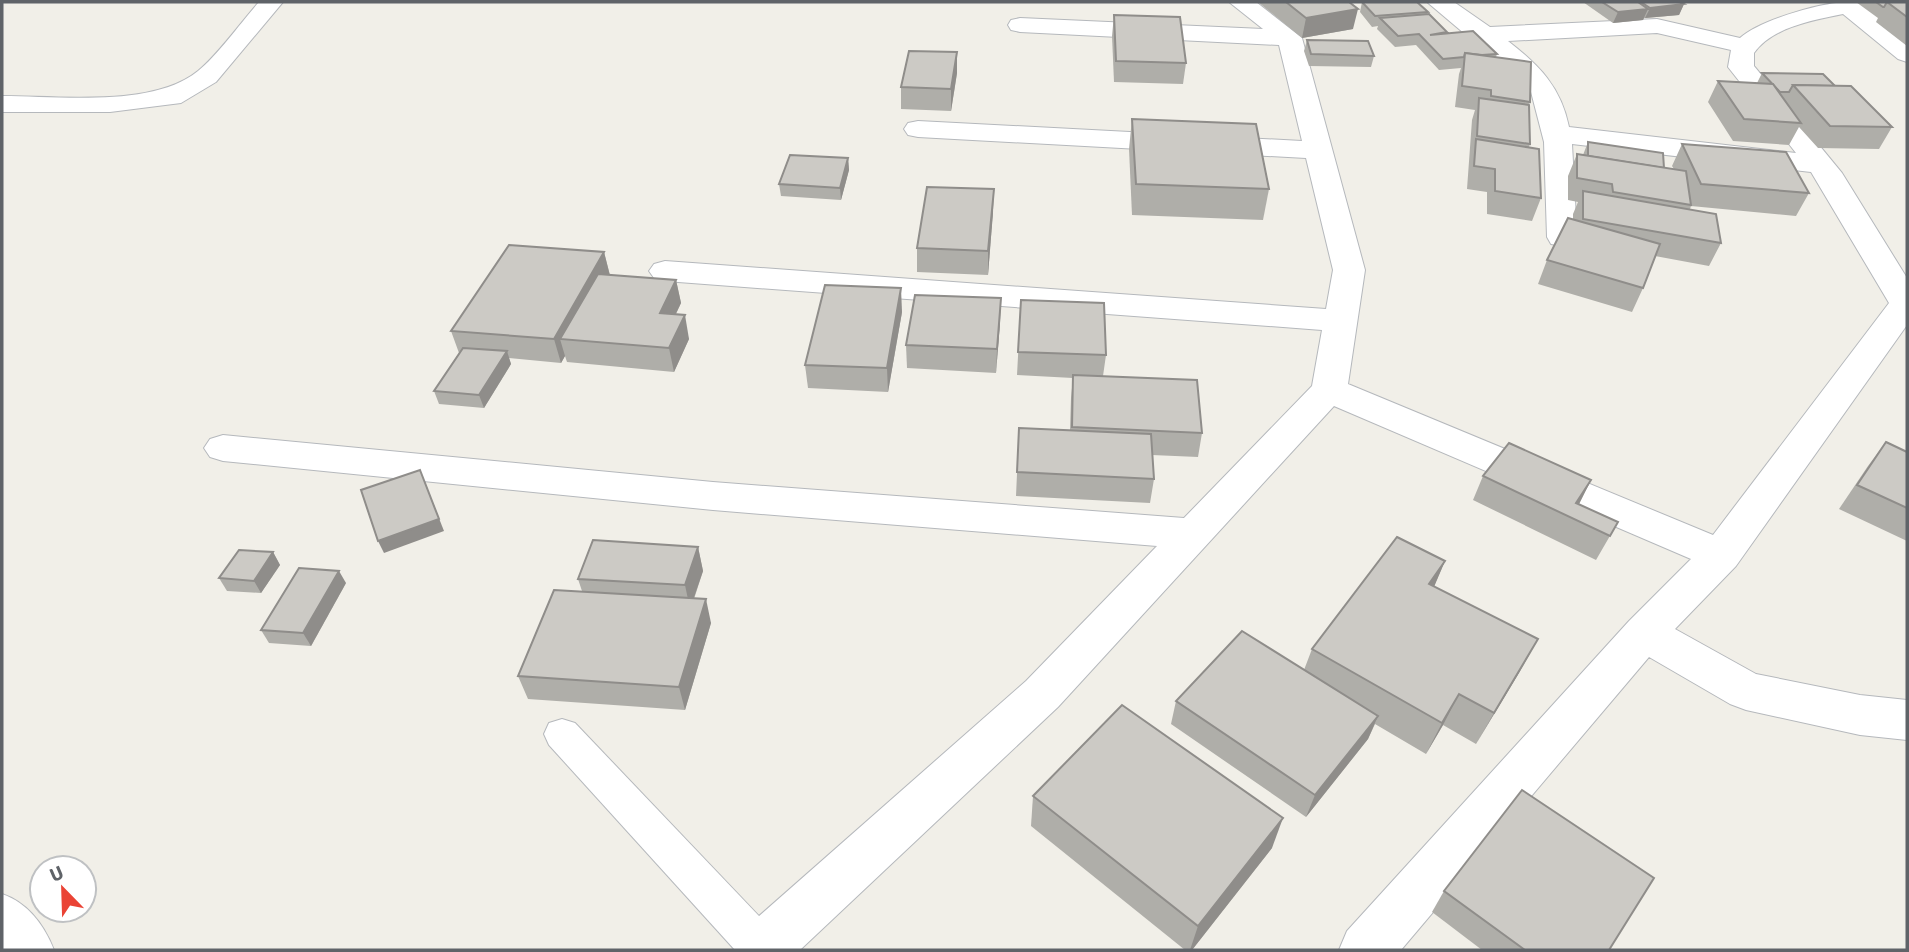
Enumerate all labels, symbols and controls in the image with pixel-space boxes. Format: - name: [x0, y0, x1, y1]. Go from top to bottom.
- north arrow: [28, 854, 98, 924]
- text: U: [46, 861, 67, 888]

